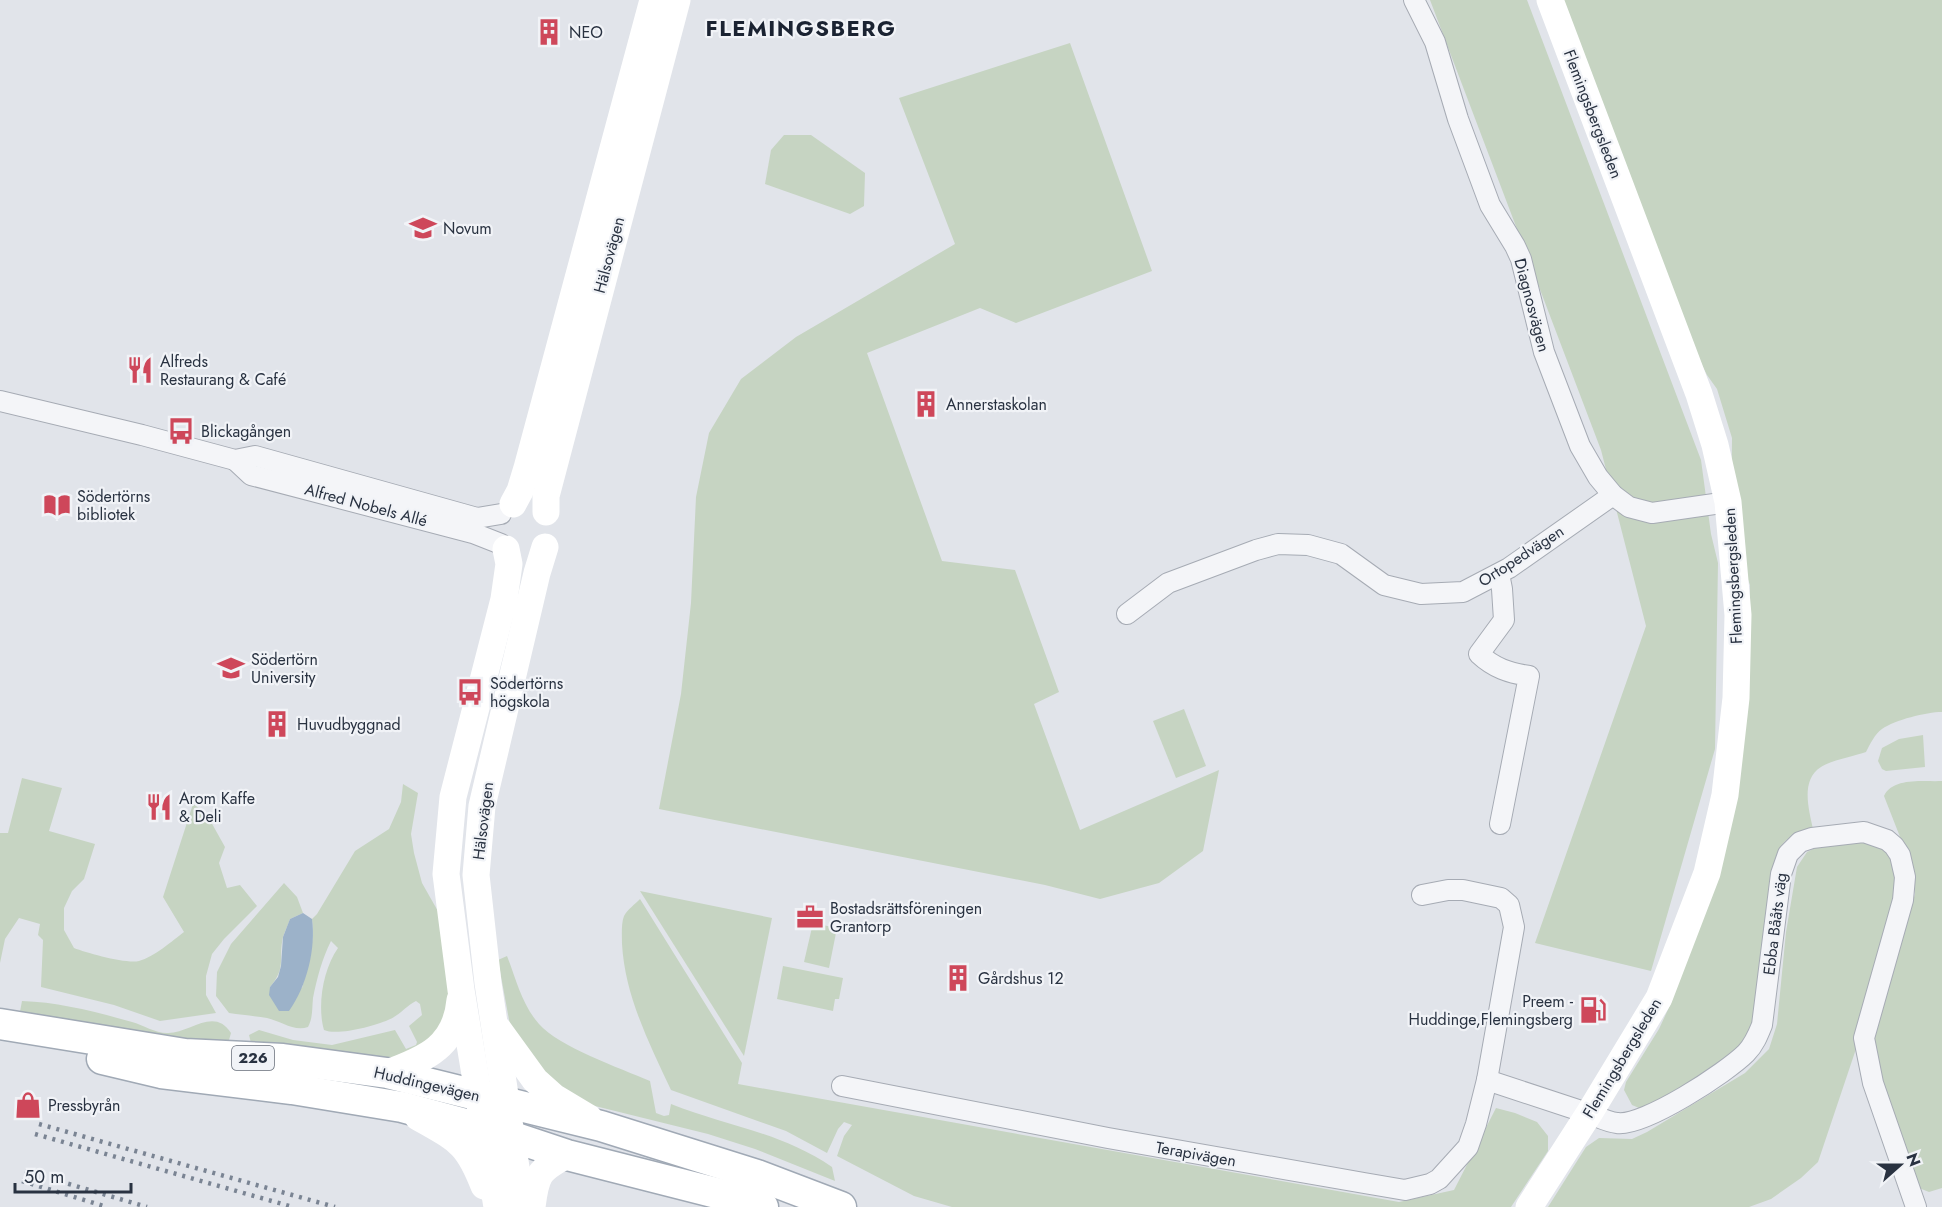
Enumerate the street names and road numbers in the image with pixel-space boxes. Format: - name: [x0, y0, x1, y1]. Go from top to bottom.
- street label: Flemingsbergsleden: [1558, 46, 1628, 182]
- street label: Hälsovägen: [588, 214, 630, 296]
- street label: Diagnosvägen: [1508, 256, 1556, 354]
- street label: Alfred Nobels Allé: [302, 478, 430, 532]
- street label: Flemingsbergsleden: [1718, 507, 1748, 645]
- street label: Ortopedvägen: [1474, 520, 1568, 592]
- street label: Hälsovägen: [467, 781, 499, 861]
- street label: Ebba Bååts väg: [1757, 871, 1793, 977]
- street label: Flemingsbergsleden: [1577, 994, 1667, 1122]
- road number: 226: [232, 1046, 274, 1070]
- street label: Huddingevägen: [372, 1061, 482, 1107]
- street label: Terapivägen: [1154, 1136, 1238, 1172]

